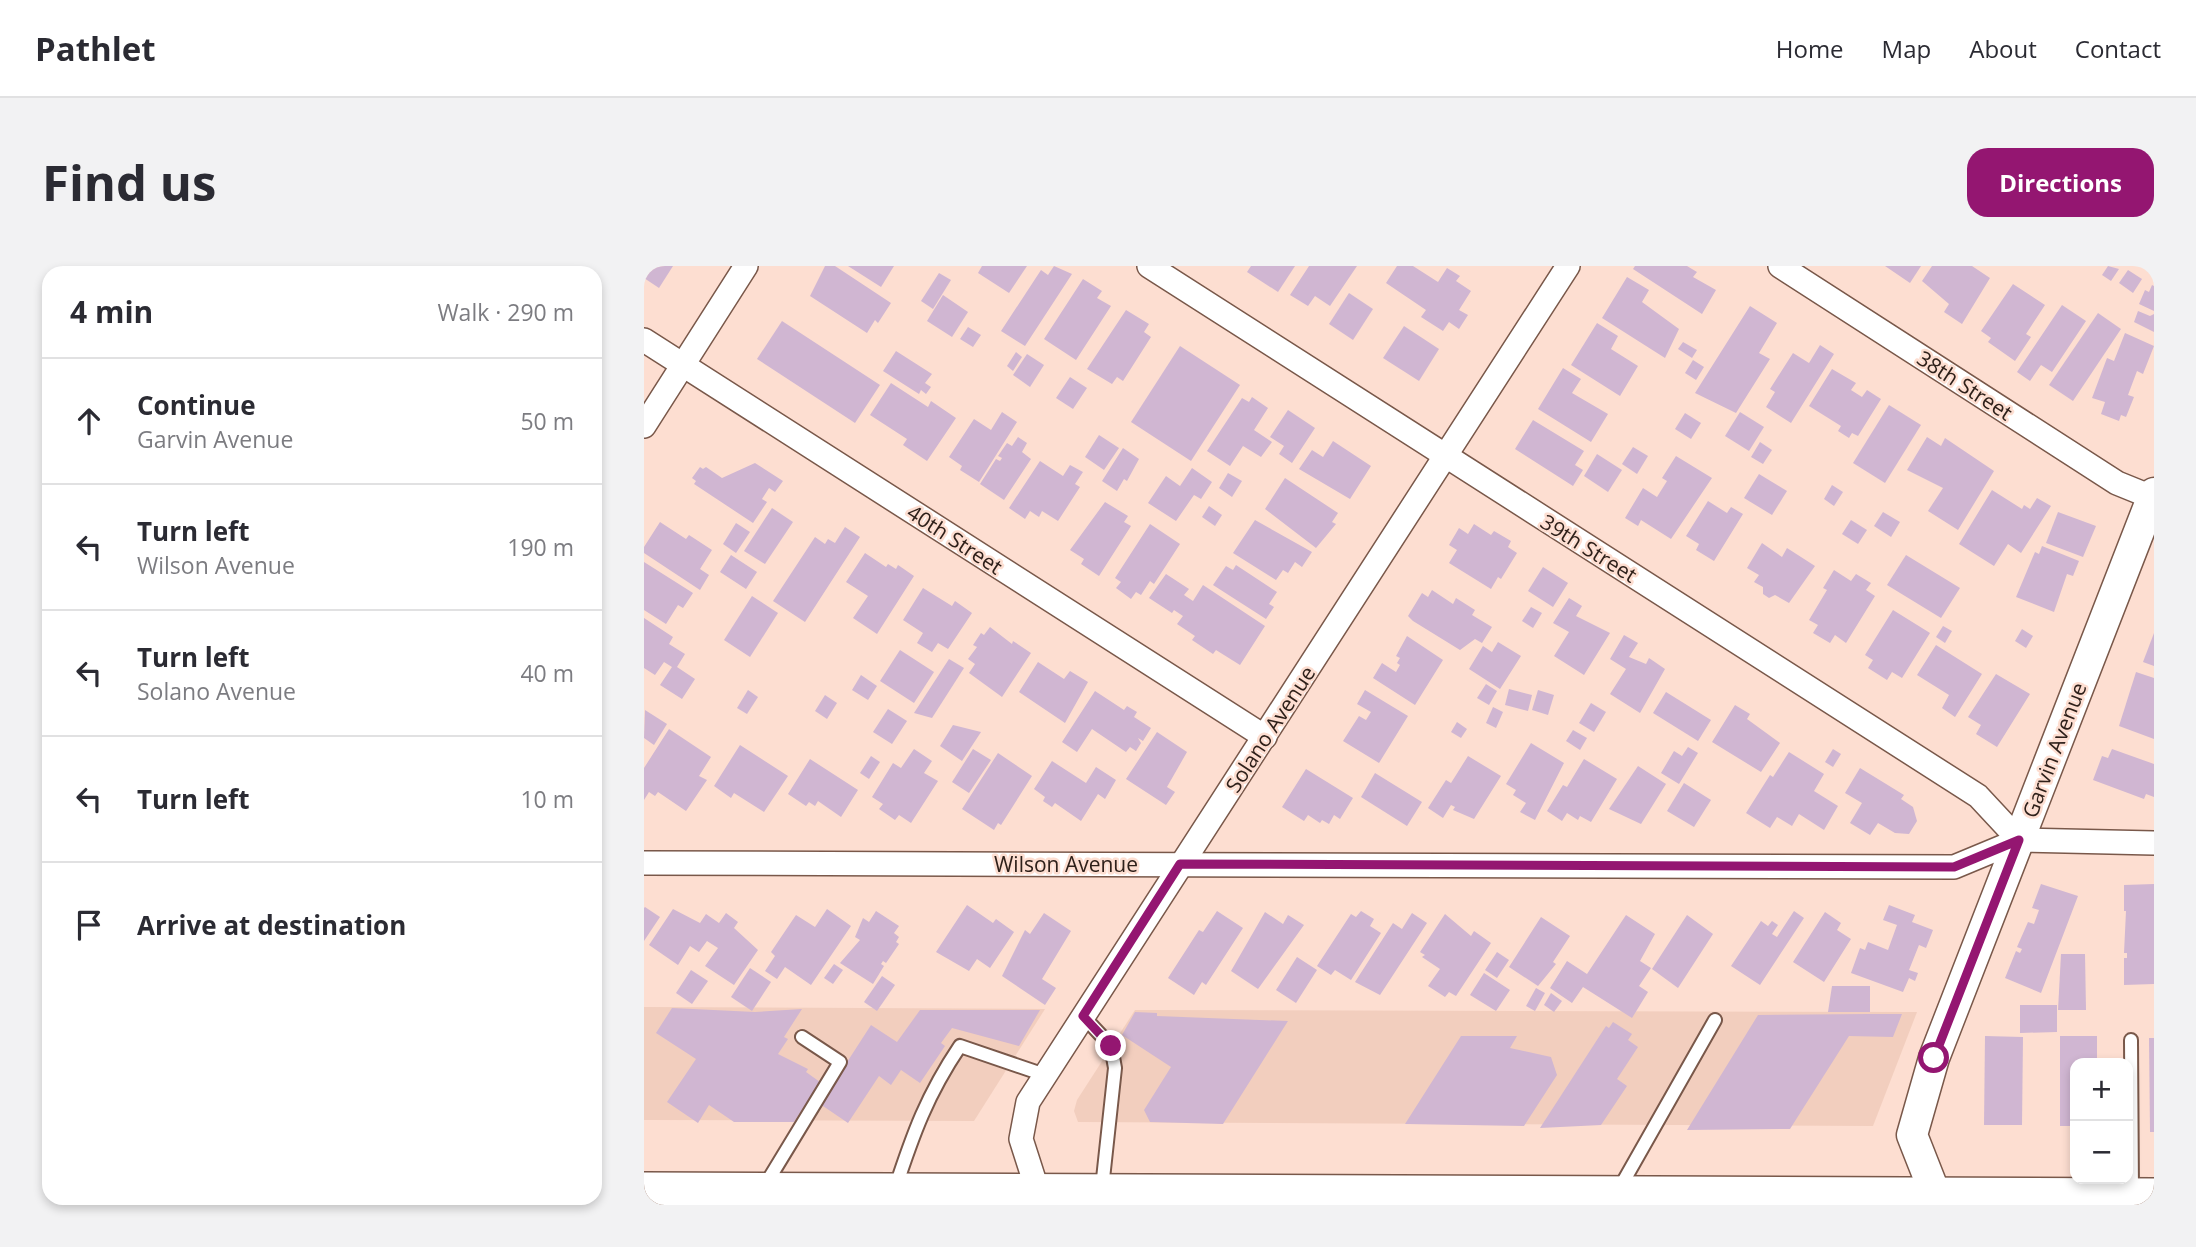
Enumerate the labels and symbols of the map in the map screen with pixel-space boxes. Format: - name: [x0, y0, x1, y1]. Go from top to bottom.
- street label: 38th Street: [1912, 344, 2018, 426]
- street label: 40th Street: [902, 498, 1008, 580]
- street label: 39th Street: [1536, 507, 1642, 589]
- street label: Solano Avenue: [1219, 660, 1321, 798]
- street label: Garvin Avenue: [2015, 678, 2093, 822]
- street label: Wilson Avenue: [994, 850, 1138, 878]
- route end: [1095, 1030, 1126, 1061]
- route start: [1918, 1042, 1949, 1073]

